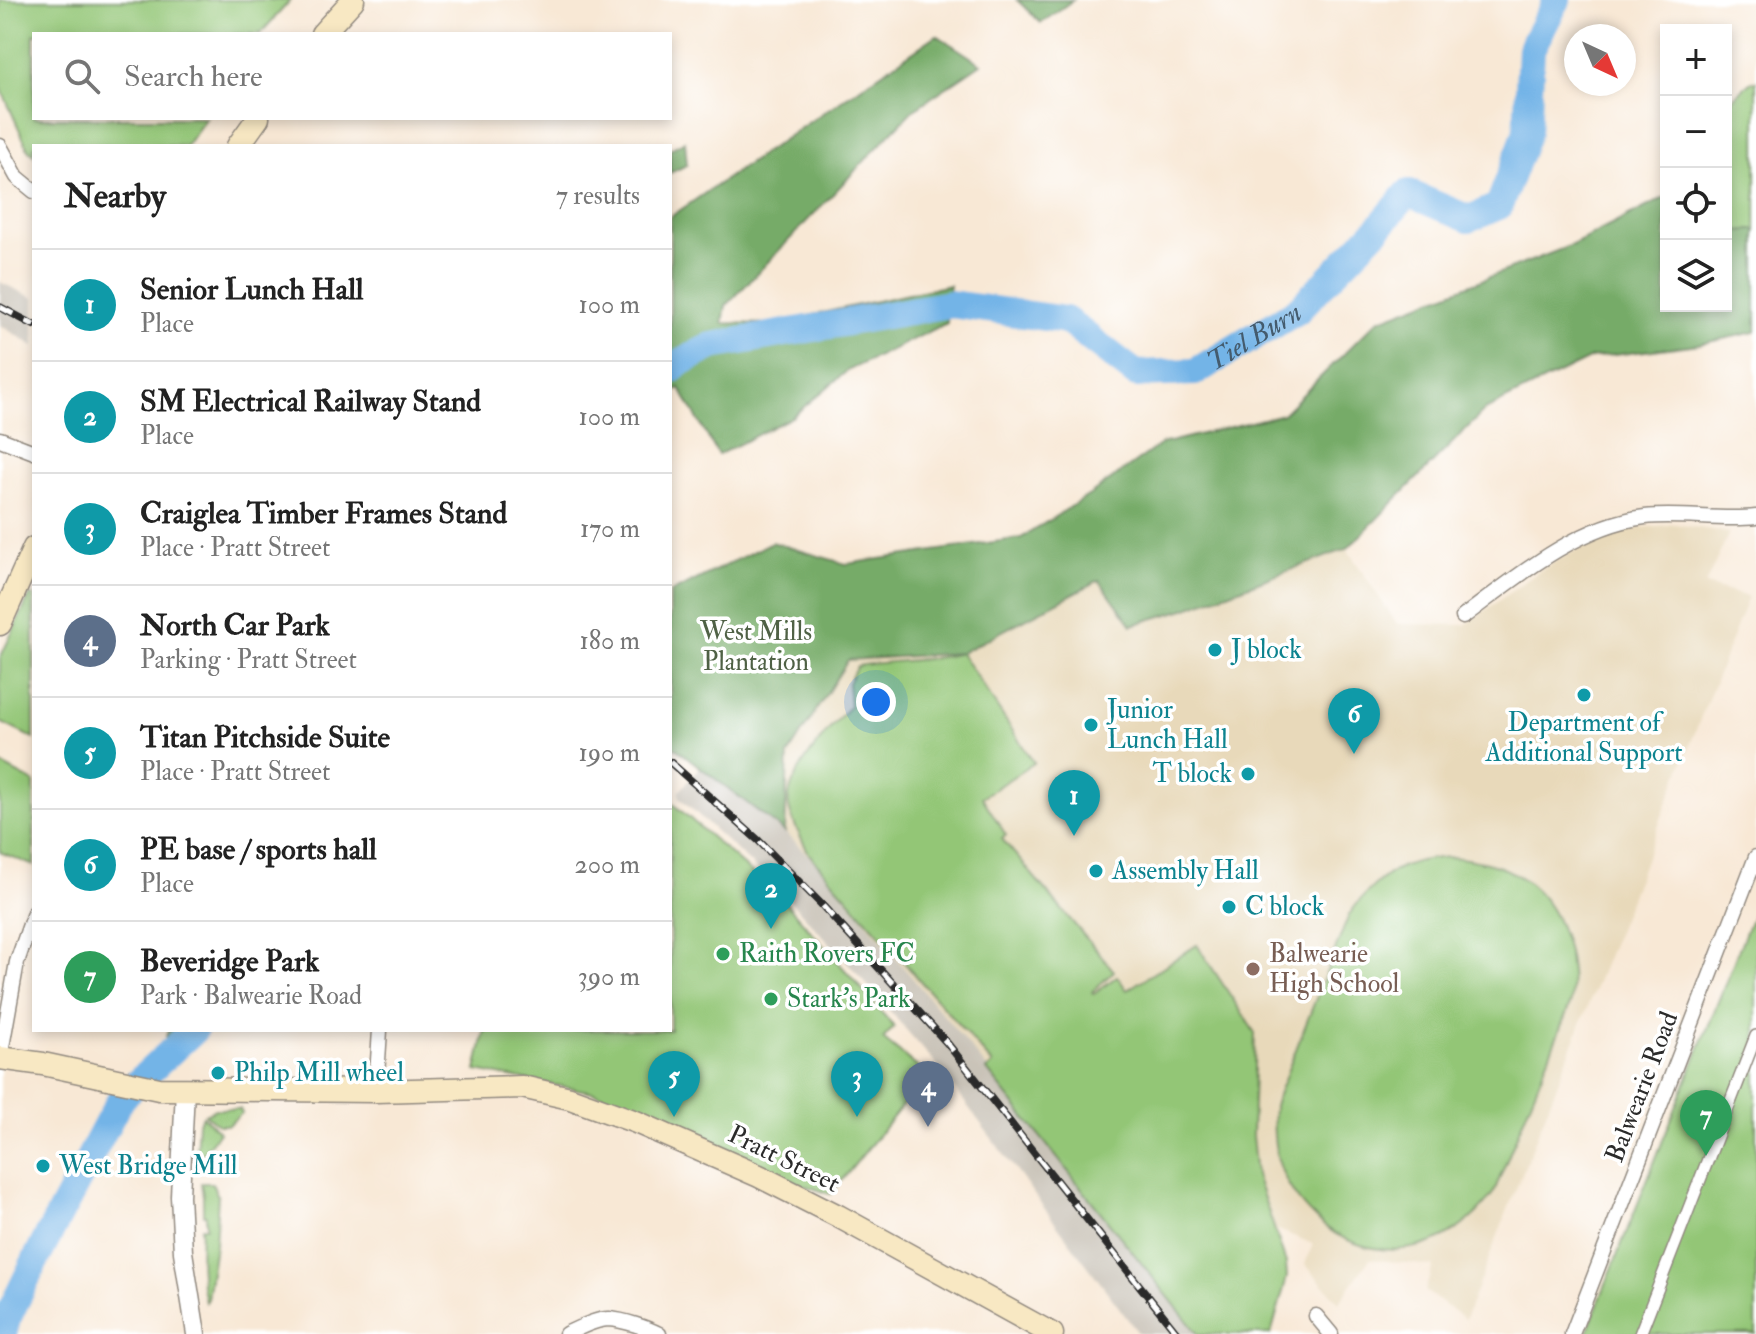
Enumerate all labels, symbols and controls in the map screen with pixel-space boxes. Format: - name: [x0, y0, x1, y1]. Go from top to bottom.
- north arrow: [1564, 24, 1636, 96]
- map controls: [1660, 24, 1732, 312]
- button: +: [1660, 24, 1732, 96]
- search box: [32, 32, 672, 120]
- icon: search: [60, 54, 104, 98]
- text: Search here: [124, 58, 263, 95]
- button: −: [1660, 96, 1732, 168]
- button: locate: [1660, 168, 1732, 240]
- text: Nearby: [64, 175, 166, 218]
- text: 7 results: [556, 180, 640, 212]
- button: layers: [1660, 240, 1732, 312]
- text: Senior Lunch Hall: [140, 271, 364, 308]
- text: 1: [85, 289, 95, 321]
- text: 100 m: [579, 289, 640, 321]
- water label: Tiel Burn: [1200, 295, 1308, 379]
- text: Place: [140, 308, 194, 340]
- text: SM Electrical Railway Stand: [140, 383, 481, 420]
- text: 2: [83, 401, 97, 433]
- text: 100 m: [579, 401, 640, 433]
- text: Place: [140, 420, 194, 452]
- text: Craiglea Timber Frames Stand: [140, 495, 507, 532]
- text: 3: [85, 513, 95, 545]
- text: 170 m: [580, 513, 640, 545]
- text: Place · Pratt Street: [140, 532, 330, 564]
- text: North Car Park: [140, 607, 330, 644]
- park label: West Mills Plantation: [699, 616, 812, 678]
- text: 4: [83, 625, 97, 657]
- text: 180 m: [580, 625, 640, 657]
- place label: J block: [1230, 634, 1302, 666]
- marker: J block: [1206, 641, 1224, 659]
- text: Parking · Pratt Street: [140, 644, 357, 676]
- your location: [856, 682, 896, 722]
- marker: Department of Additional Support: [1575, 686, 1593, 704]
- pin: 6: [1328, 688, 1380, 754]
- place label: Junior Lunch Hall: [1106, 694, 1228, 756]
- place label: Department of Additional Support: [1484, 707, 1683, 770]
- marker: Junior Lunch Hall: [1082, 716, 1100, 734]
- text: Titan Pitchside Suite: [140, 719, 390, 756]
- text: 5: [84, 737, 96, 769]
- text: 190 m: [579, 737, 640, 769]
- text: Place · Pratt Street: [140, 756, 330, 788]
- place label: T block: [1153, 758, 1233, 790]
- marker: T block: [1239, 765, 1257, 783]
- pin: 1: [1048, 770, 1100, 836]
- text: PE base / sports hall: [140, 831, 377, 868]
- text: 6: [83, 849, 97, 881]
- text: 200 m: [575, 849, 640, 881]
- place label: Assembly Hall: [1111, 855, 1259, 887]
- marker: Assembly Hall: [1087, 862, 1105, 880]
- pin: 2: [745, 863, 797, 929]
- text: Place: [140, 868, 194, 900]
- place label: C block: [1245, 891, 1325, 923]
- marker: C block: [1220, 898, 1238, 916]
- place label: Raith Rovers FC: [739, 938, 915, 970]
- place label: Balwearie High School: [1269, 938, 1400, 1000]
- text: Beveridge Park: [140, 943, 319, 980]
- marker: Raith Rovers FC: [714, 945, 732, 963]
- marker: Balwearie High School: [1244, 960, 1262, 978]
- text: 7: [84, 961, 96, 993]
- text: 390 m: [578, 961, 640, 993]
- text: Park · Balwearie Road: [140, 980, 362, 1012]
- place label: Stark's Park: [787, 983, 911, 1015]
- marker: Stark's Park: [762, 990, 780, 1008]
- street label: Balwearie Road: [1599, 1007, 1685, 1167]
- pin: 5: [648, 1051, 700, 1117]
- pin: 3: [831, 1051, 883, 1117]
- place label: Philp Mill wheel: [234, 1057, 404, 1090]
- pin: 4: [902, 1061, 954, 1127]
- marker: Philp Mill wheel: [209, 1064, 227, 1082]
- pin: 7: [1680, 1090, 1732, 1156]
- street label: Pratt Street: [723, 1118, 845, 1200]
- place label: West Bridge Mill: [58, 1150, 238, 1182]
- marker: West Bridge Mill: [34, 1157, 52, 1175]

